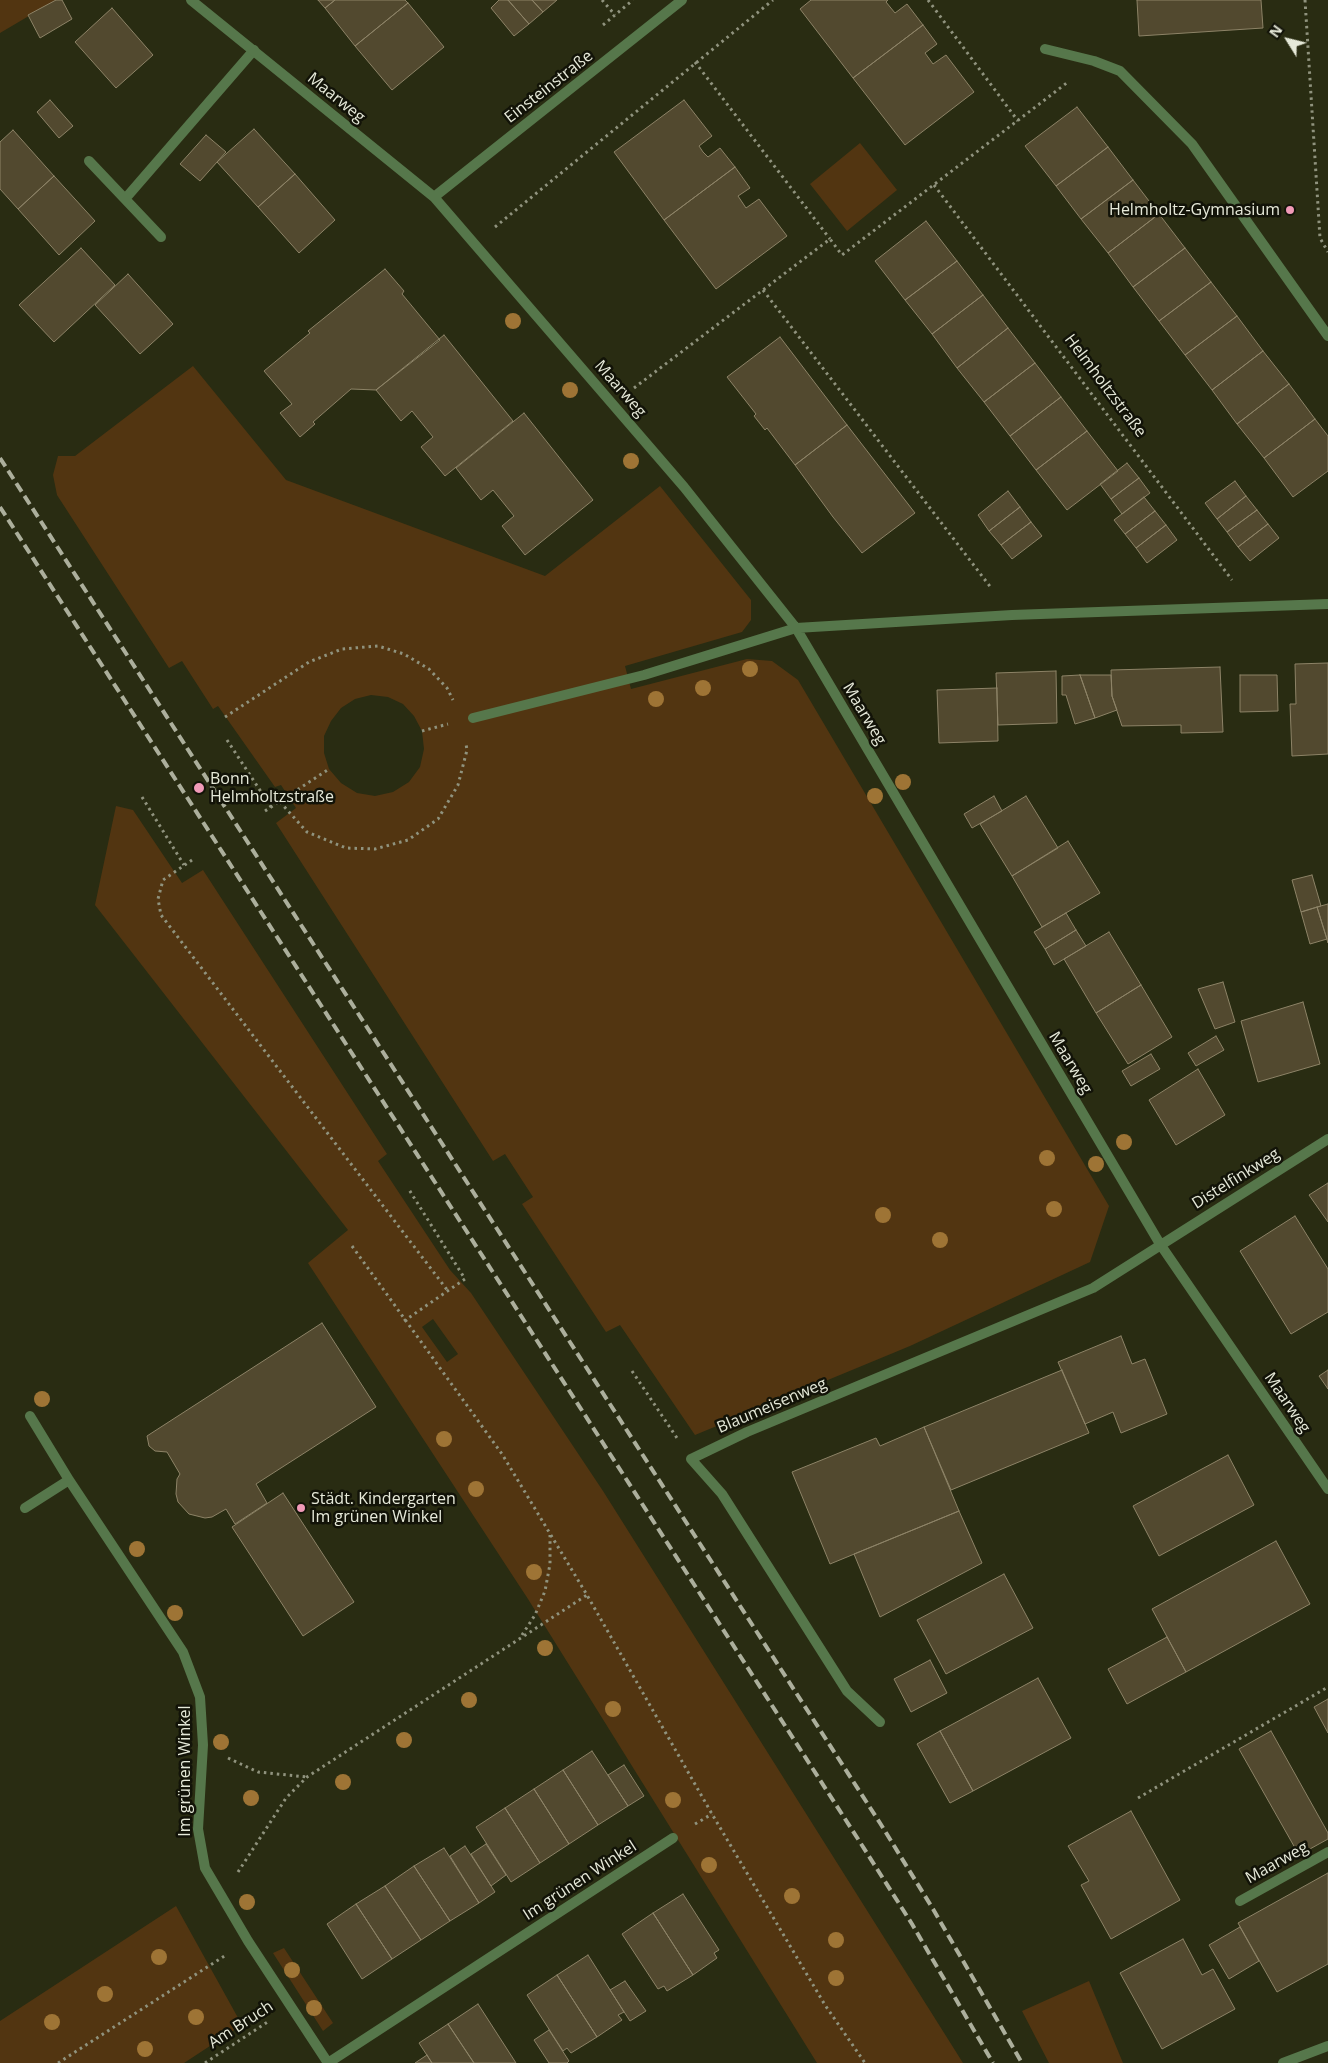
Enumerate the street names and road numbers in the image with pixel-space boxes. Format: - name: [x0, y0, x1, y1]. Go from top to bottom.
- street label: Einsteinstraße: [501, 47, 597, 127]
- street label: Maarweg: [303, 69, 369, 127]
- street label: Helmholtzstraße: [1060, 331, 1150, 441]
- street label: Maarweg: [590, 357, 650, 421]
- street label: Maarweg: [838, 680, 890, 748]
- street label: Maarweg: [1044, 1029, 1096, 1097]
- street label: Distelfinkweg: [1189, 1144, 1283, 1214]
- street label: Maarweg: [1260, 1369, 1314, 1437]
- street label: Blaumeisenweg: [714, 1374, 830, 1438]
- street label: Im grünen Winkel: [175, 1705, 195, 1837]
- street label: Im grünen Winkel: [520, 1837, 640, 1925]
- street label: Maarweg: [1242, 1838, 1312, 1888]
- street label: Am Bruch: [205, 1997, 277, 2053]

